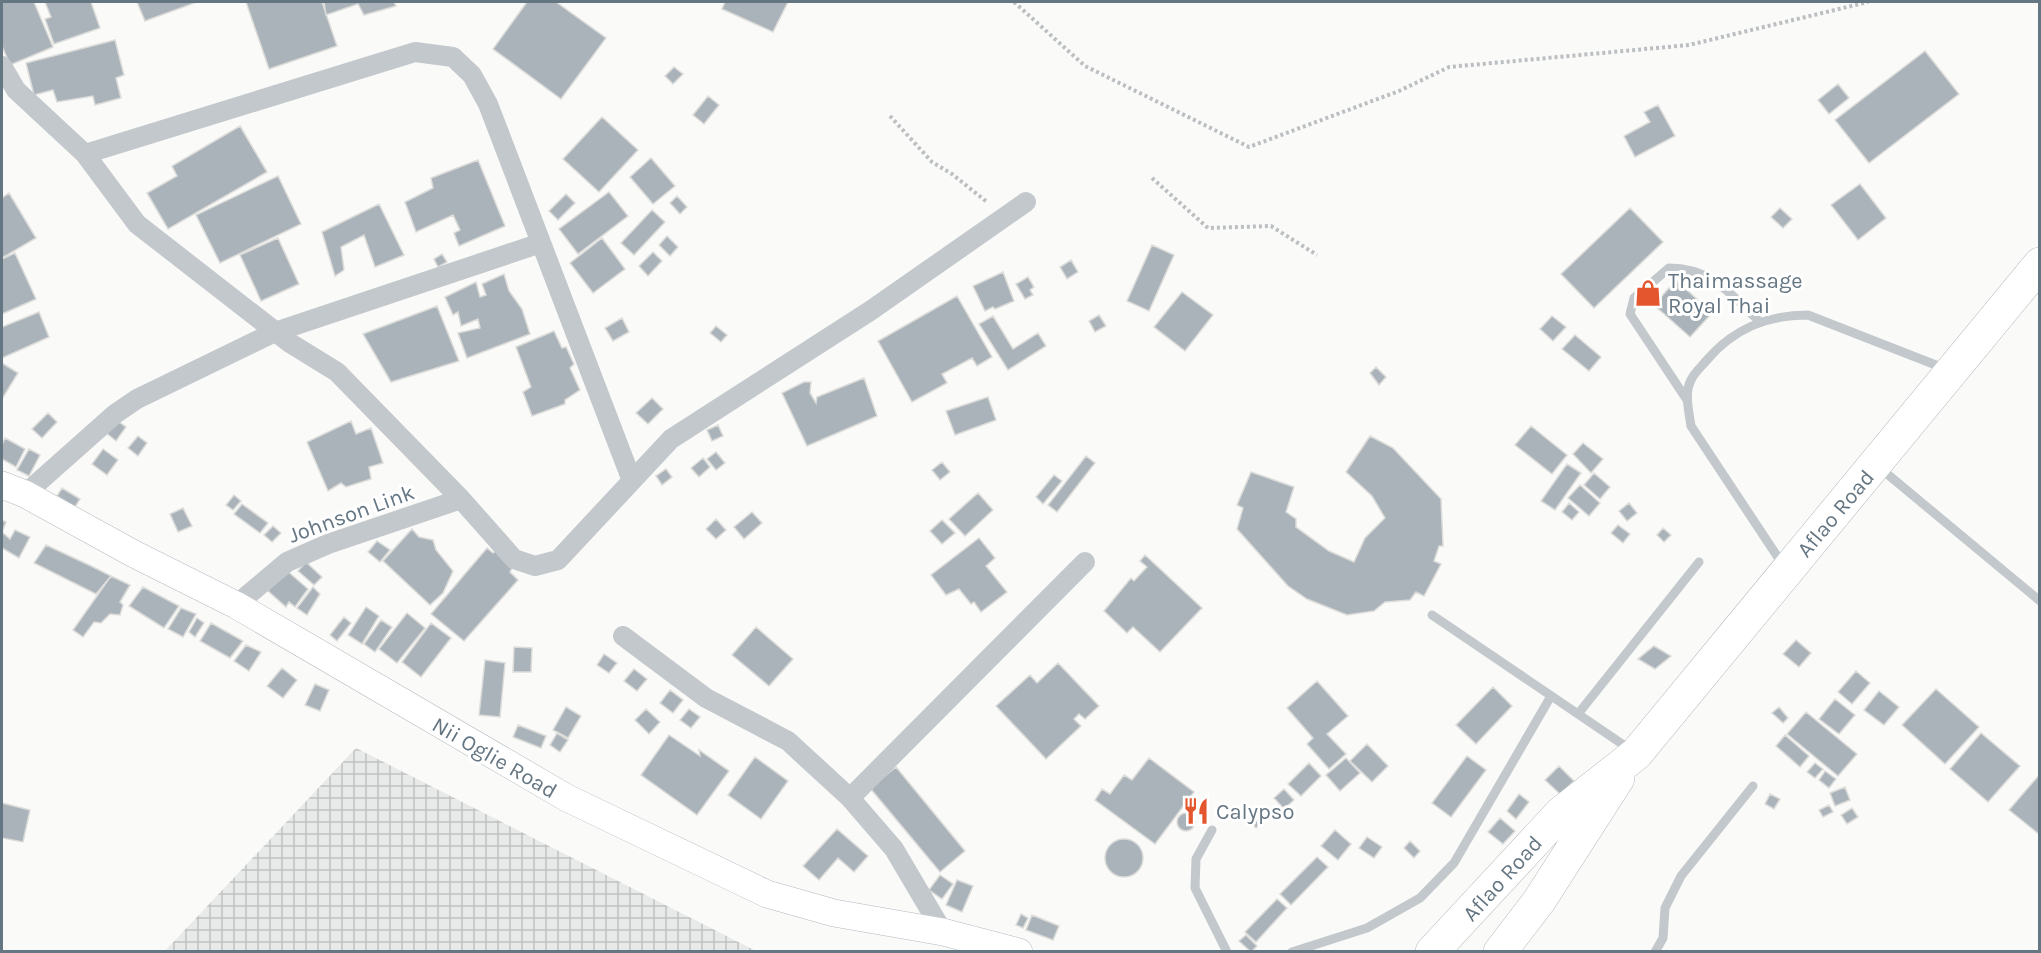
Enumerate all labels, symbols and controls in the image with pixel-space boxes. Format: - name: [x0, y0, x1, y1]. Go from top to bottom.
- place label: Thaimassage Royal Thai: [1668, 268, 1803, 319]
- shop icon: Thaimassage Royal Thai: [1633, 278, 1663, 308]
- street label: Aflao Road: [1792, 465, 1880, 563]
- street label: Johnson Link: [285, 479, 418, 549]
- street label: Nii Oglie Road: [427, 712, 562, 804]
- restaurant icon: Calypso: [1181, 796, 1211, 826]
- place label: Calypso: [1216, 799, 1294, 825]
- street label: Aflao Road: [1458, 830, 1548, 927]

